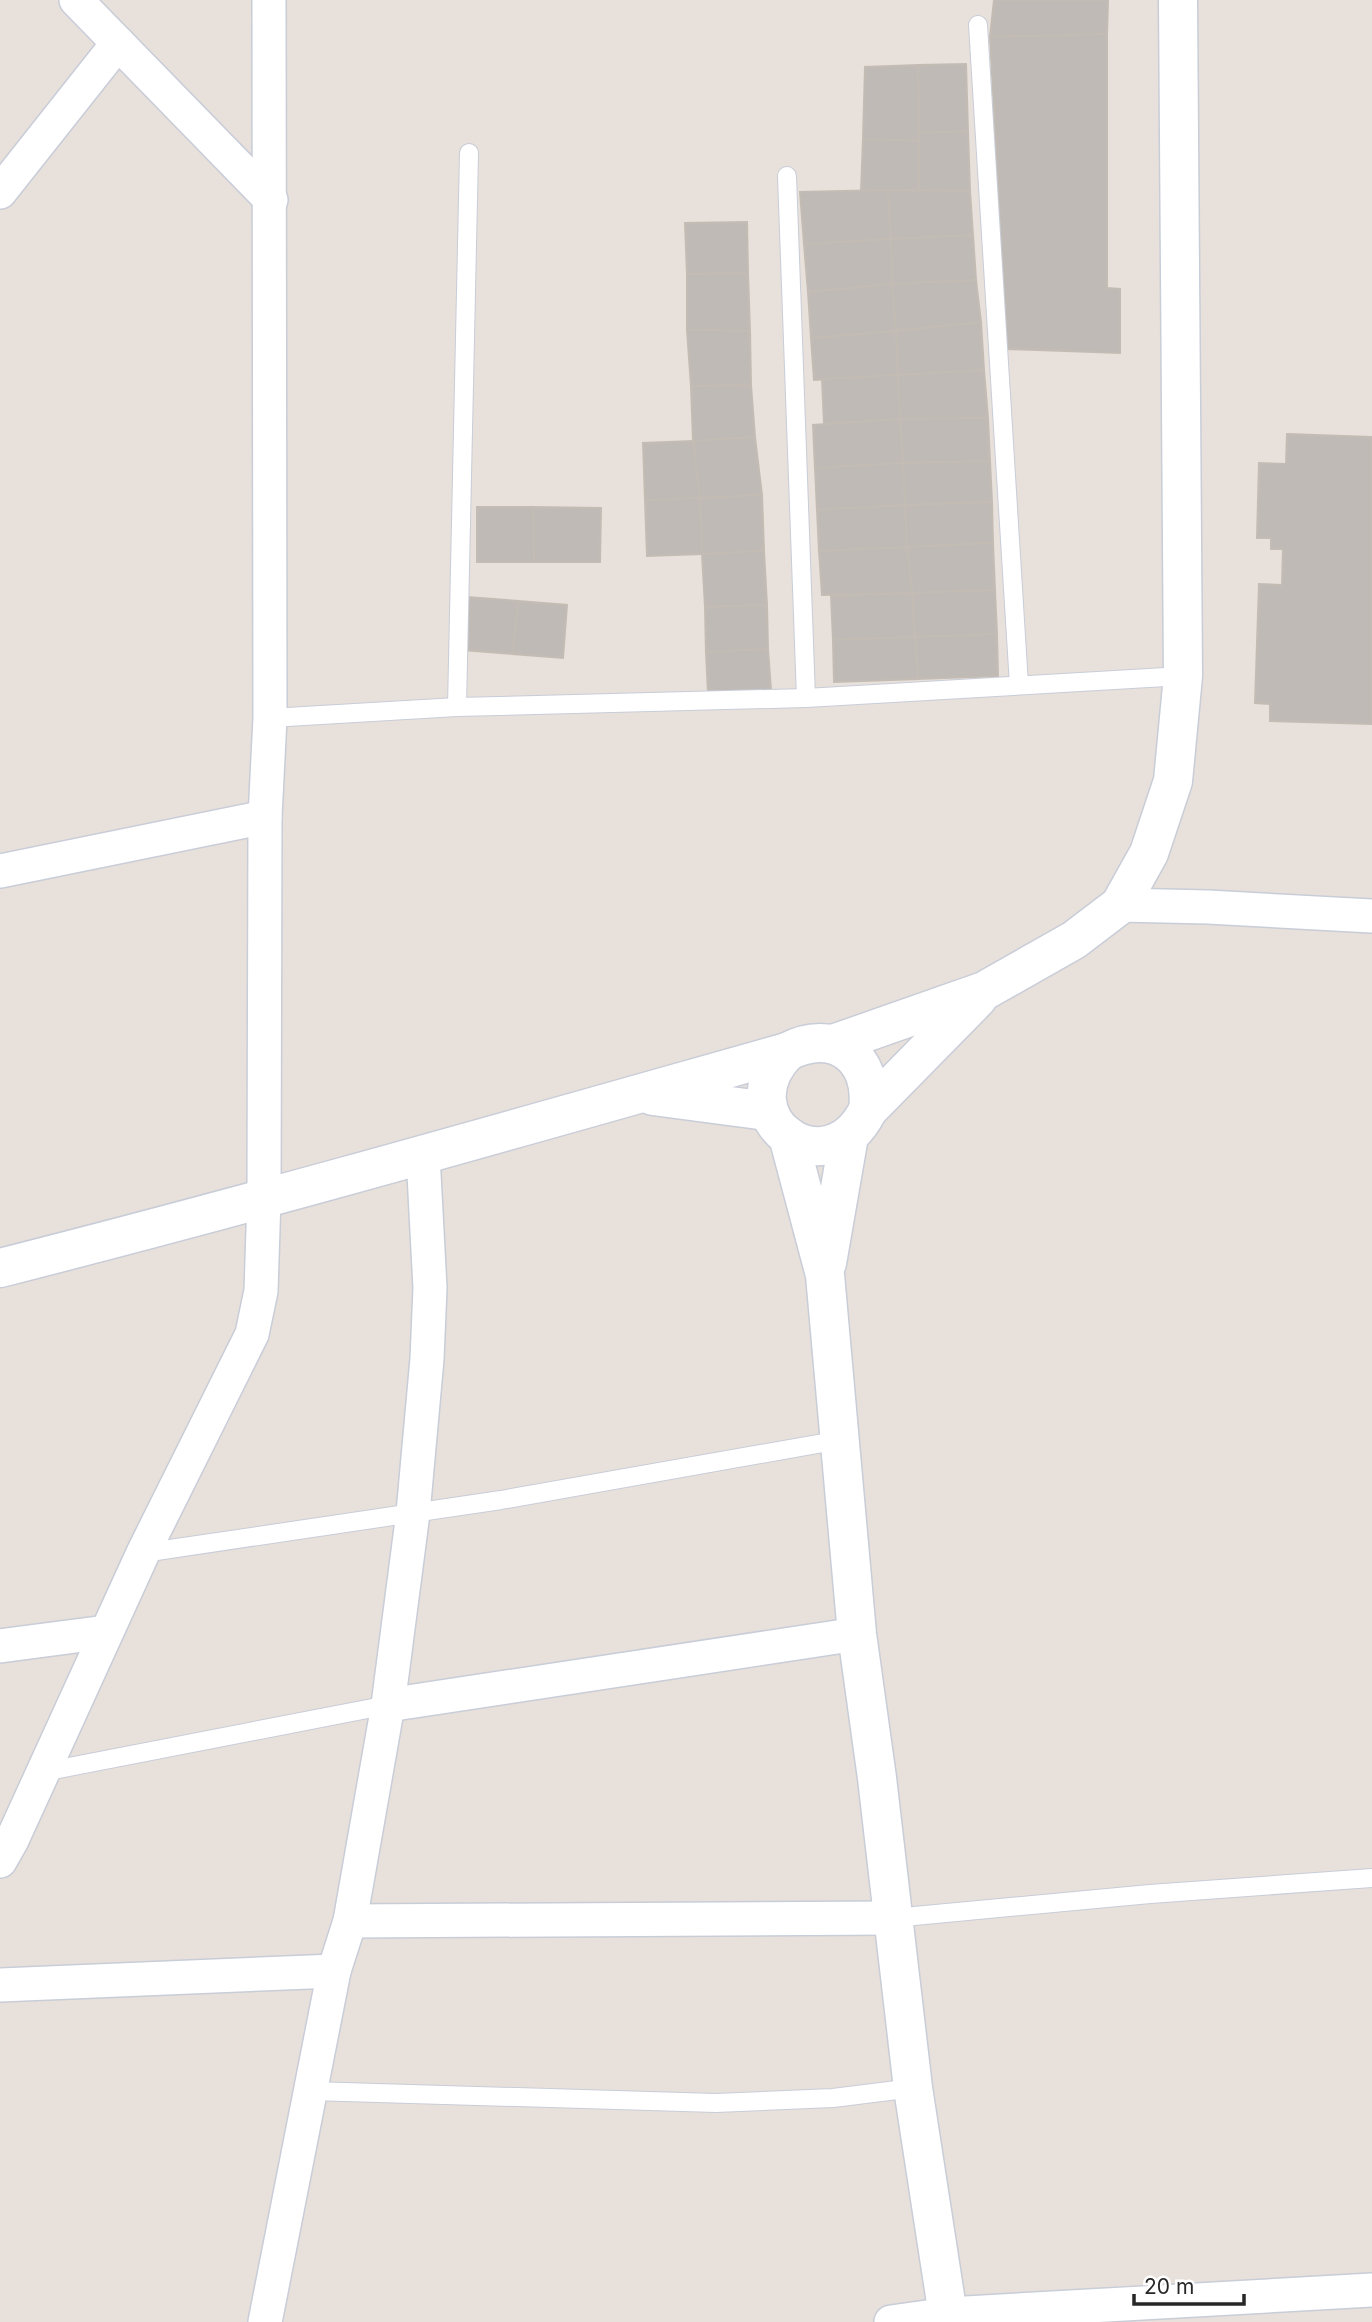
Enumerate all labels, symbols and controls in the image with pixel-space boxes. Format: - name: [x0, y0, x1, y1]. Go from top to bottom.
- scale bar: [1134, 2262, 1244, 2306]
- text: 20 m: [1144, 2274, 1194, 2299]

